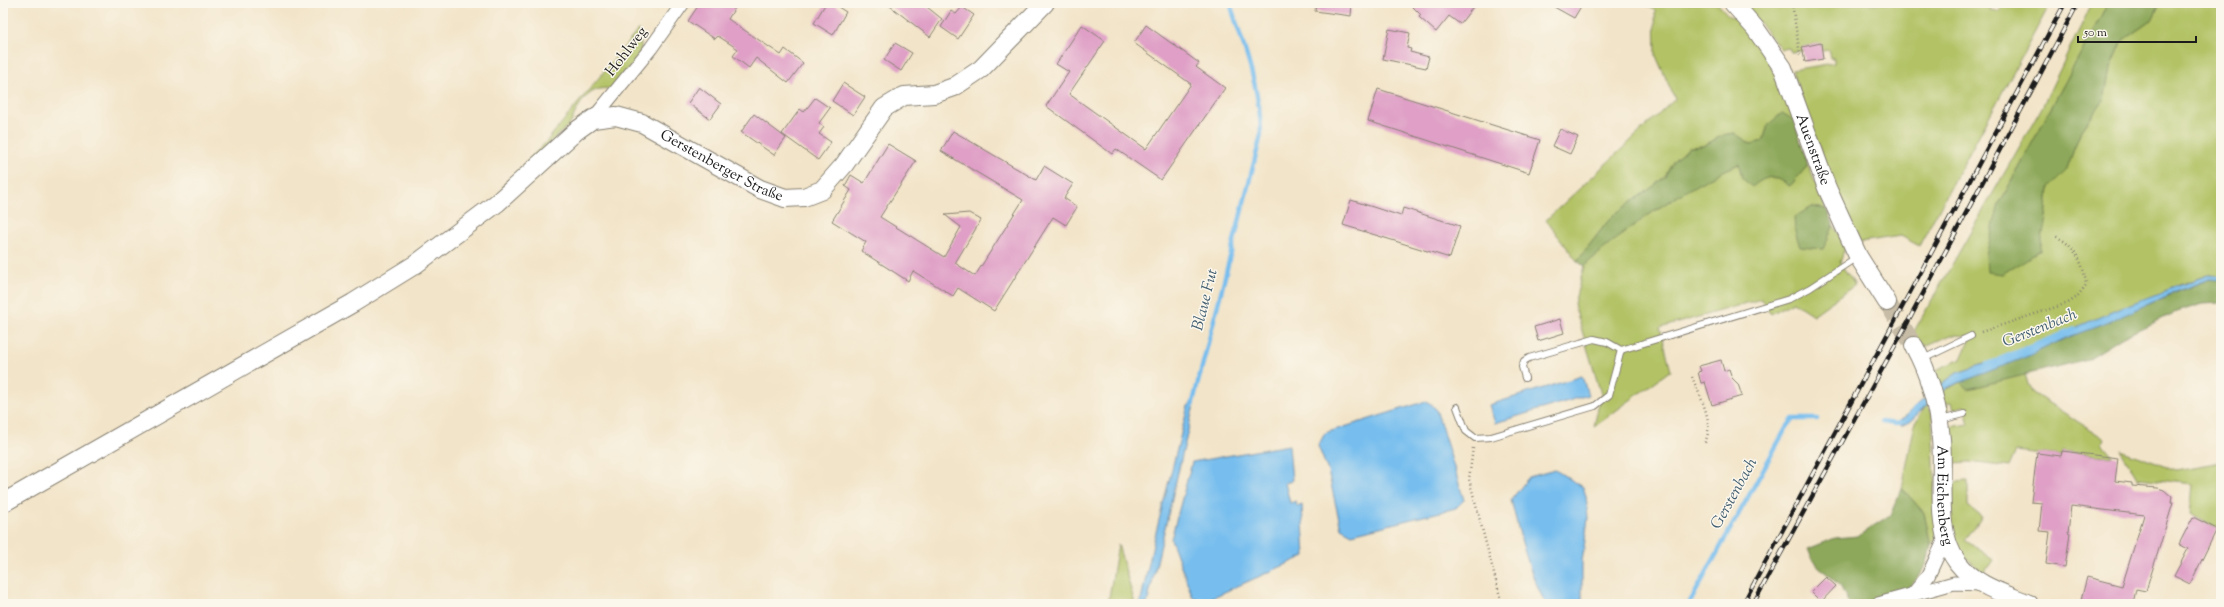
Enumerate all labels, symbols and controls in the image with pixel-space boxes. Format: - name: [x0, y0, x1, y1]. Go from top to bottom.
- scale bar: [2078, 18, 2196, 44]
- street label: Hohlweg: [601, 23, 653, 81]
- text: 50 m: [2083, 24, 2107, 42]
- street label: Auenstraße: [1790, 111, 1836, 188]
- street label: Gerstenberger Straße: [656, 125, 786, 207]
- water label: Blaue Fut: [1187, 267, 1225, 333]
- water label: Gerstenbach: [1999, 304, 2081, 354]
- street label: Am Eichenberg: [1931, 445, 1958, 548]
- water label: Gerstenbach: [1706, 454, 1764, 534]

